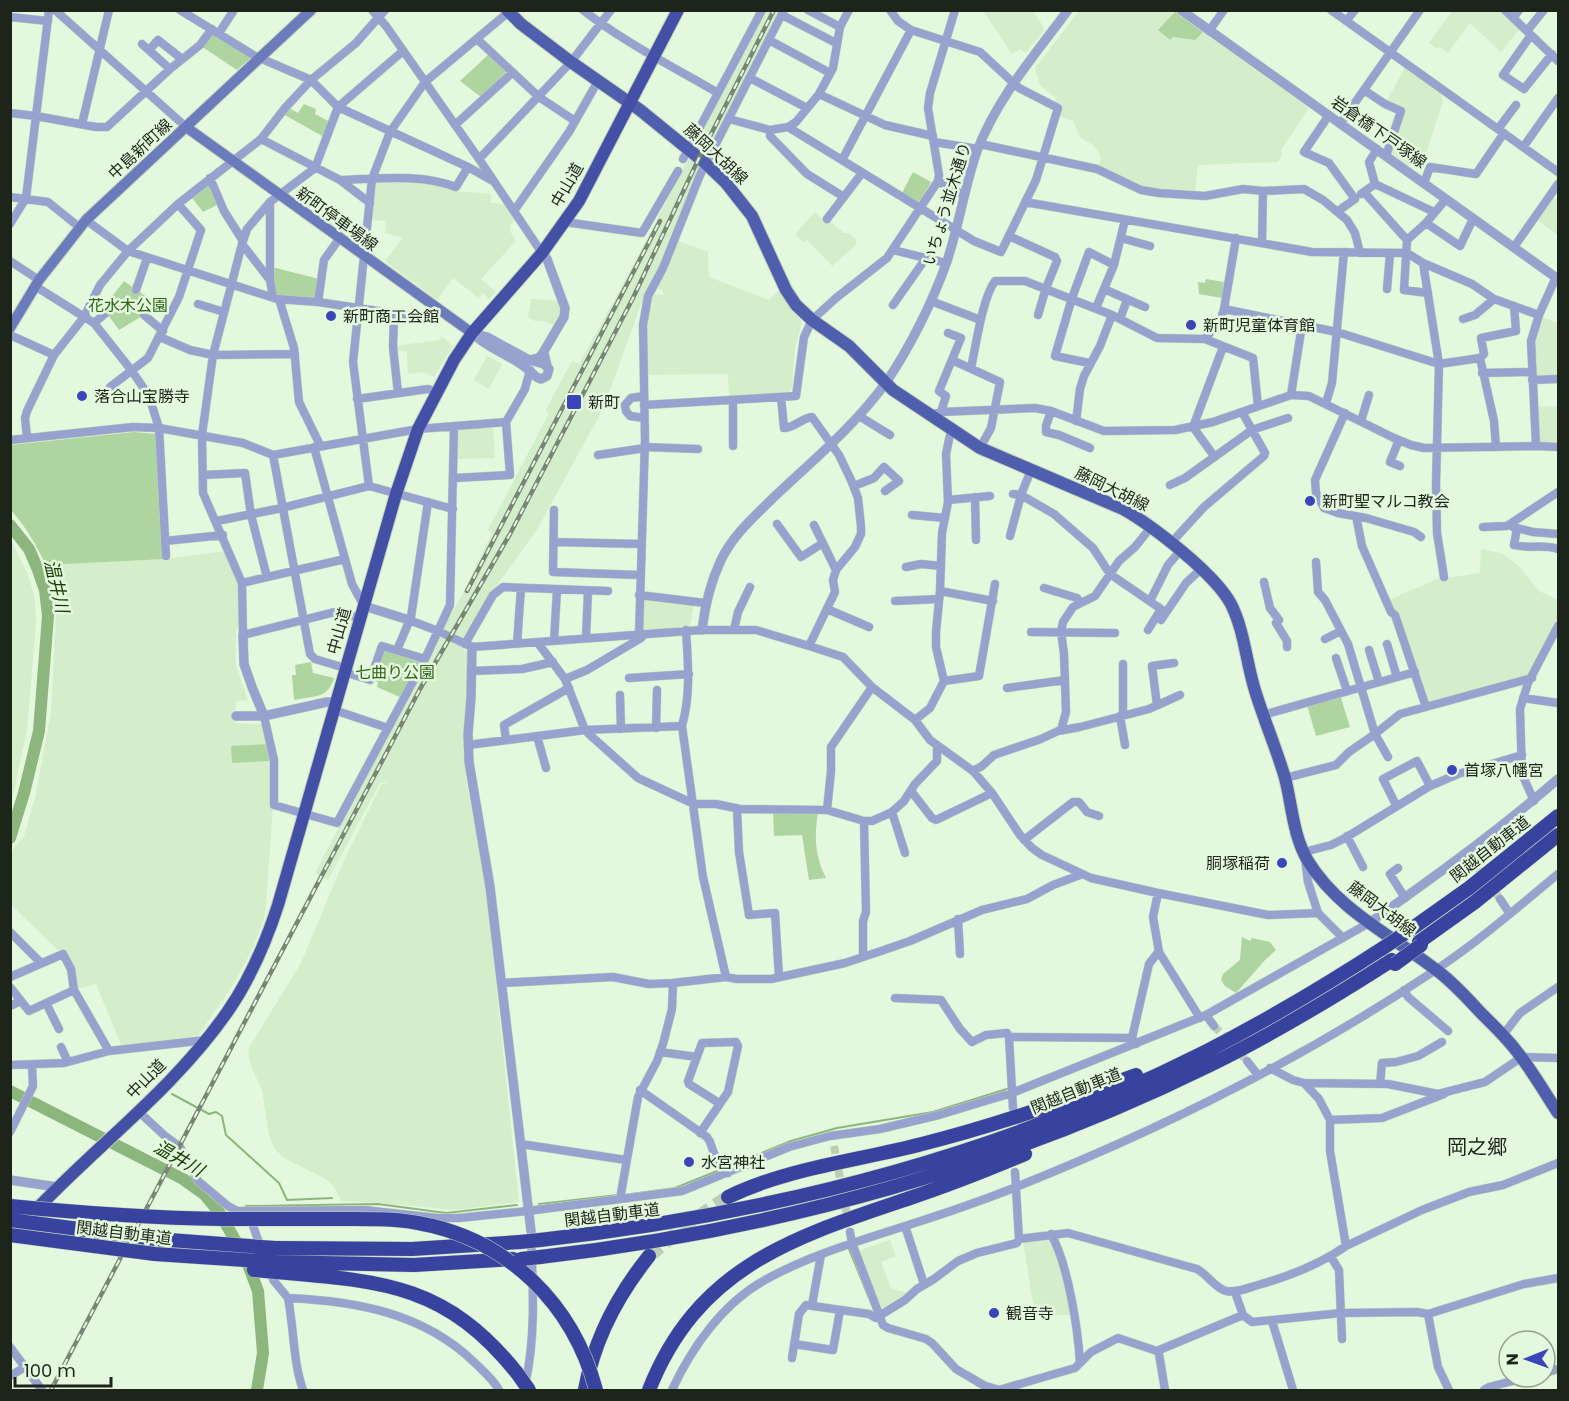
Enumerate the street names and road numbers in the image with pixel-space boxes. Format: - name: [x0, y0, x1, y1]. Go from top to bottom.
- street label: 岩倉橋下戸塚線: [1327, 90, 1431, 174]
- street label: 中島新町線: [103, 113, 177, 185]
- street label: 藤岡大胡線: [679, 118, 753, 190]
- street label: いちょう並木通り: [917, 139, 977, 269]
- street label: 中山道: [545, 158, 589, 212]
- street label: 新町停車場線: [291, 181, 383, 257]
- street label: 藤岡大胡線: [1071, 461, 1153, 517]
- street label: 中山道: [321, 605, 357, 657]
- street label: 関越自動車道: [1445, 810, 1535, 888]
- street label: 藤岡大胡線: [1343, 876, 1421, 942]
- street label: 中山道: [121, 1054, 171, 1104]
- street label: 関越自動車道: [1027, 1062, 1125, 1120]
- street label: 関越自動車道: [563, 1198, 661, 1232]
- street label: 関越自動車道: [75, 1216, 173, 1250]

